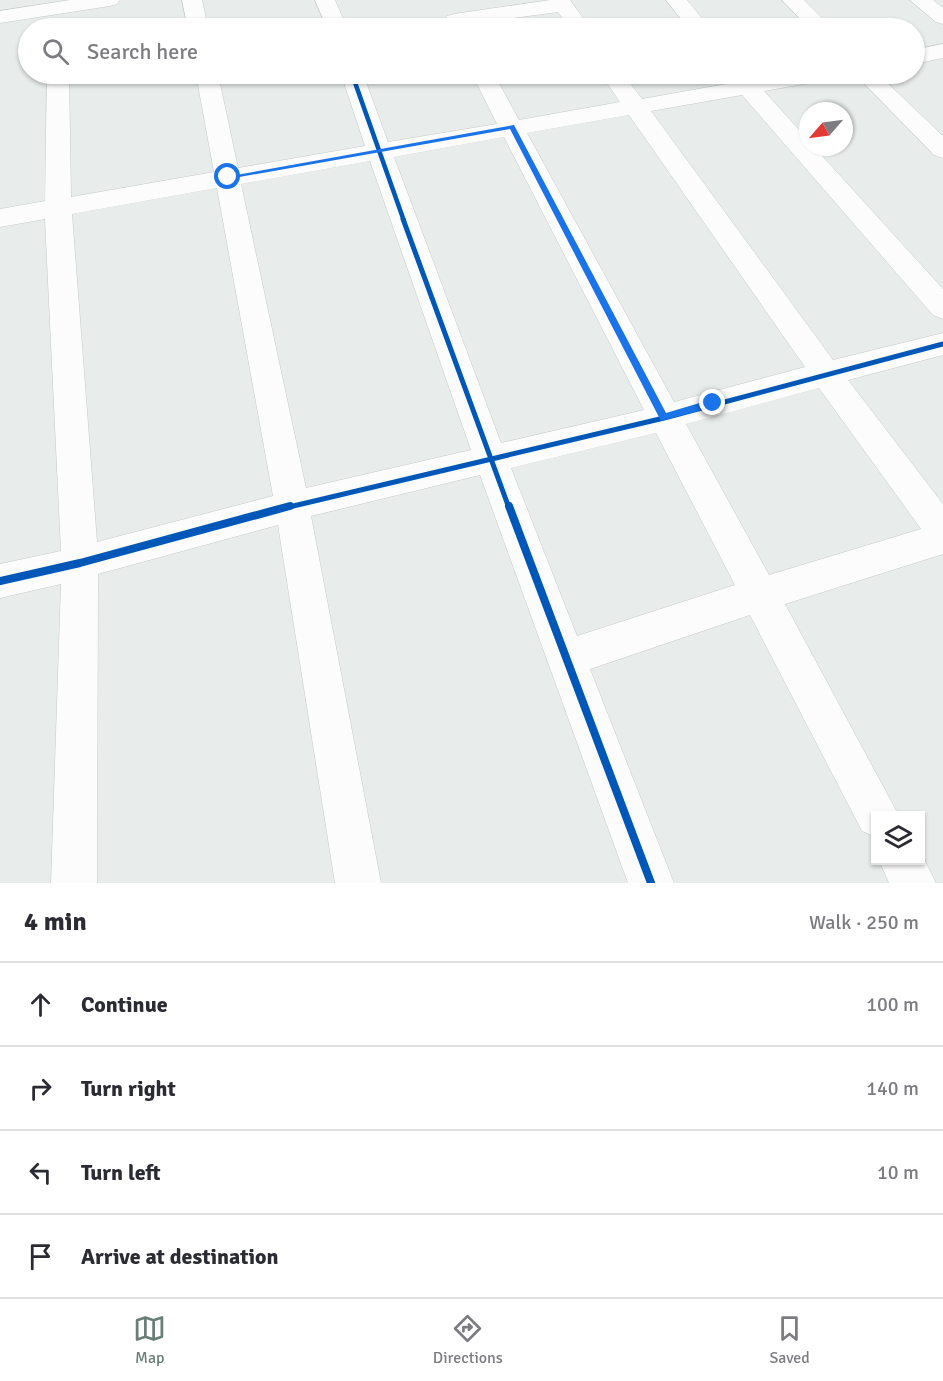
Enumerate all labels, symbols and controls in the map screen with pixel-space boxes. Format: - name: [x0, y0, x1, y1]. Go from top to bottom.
- search box: [18, 18, 925, 84]
- icon: search: [39, 35, 72, 68]
- text: Search here: [87, 38, 198, 65]
- north arrow: [799, 102, 853, 156]
- route start: [214, 163, 240, 189]
- route end: [699, 389, 725, 415]
- map controls: [871, 811, 925, 865]
- button: layers: [871, 811, 925, 865]
- text: 4 min: [24, 906, 87, 938]
- text: Walk · 250 m: [809, 910, 919, 935]
- icon: ahead: [24, 988, 57, 1021]
- text: Continue: [81, 991, 168, 1018]
- text: 100 m: [866, 992, 919, 1017]
- icon: right: [24, 1072, 57, 1105]
- text: Turn right: [81, 1075, 176, 1102]
- text: 140 m: [866, 1076, 919, 1101]
- icon: left: [24, 1156, 57, 1189]
- text: Turn left: [81, 1159, 161, 1186]
- text: 10 m: [877, 1160, 919, 1185]
- icon: arrive: [24, 1240, 57, 1273]
- text: Arrive at destination: [81, 1243, 278, 1270]
- tab: Map: [133, 1312, 166, 1368]
- tab: Directions: [433, 1312, 503, 1368]
- tab: Saved: [769, 1312, 810, 1368]

